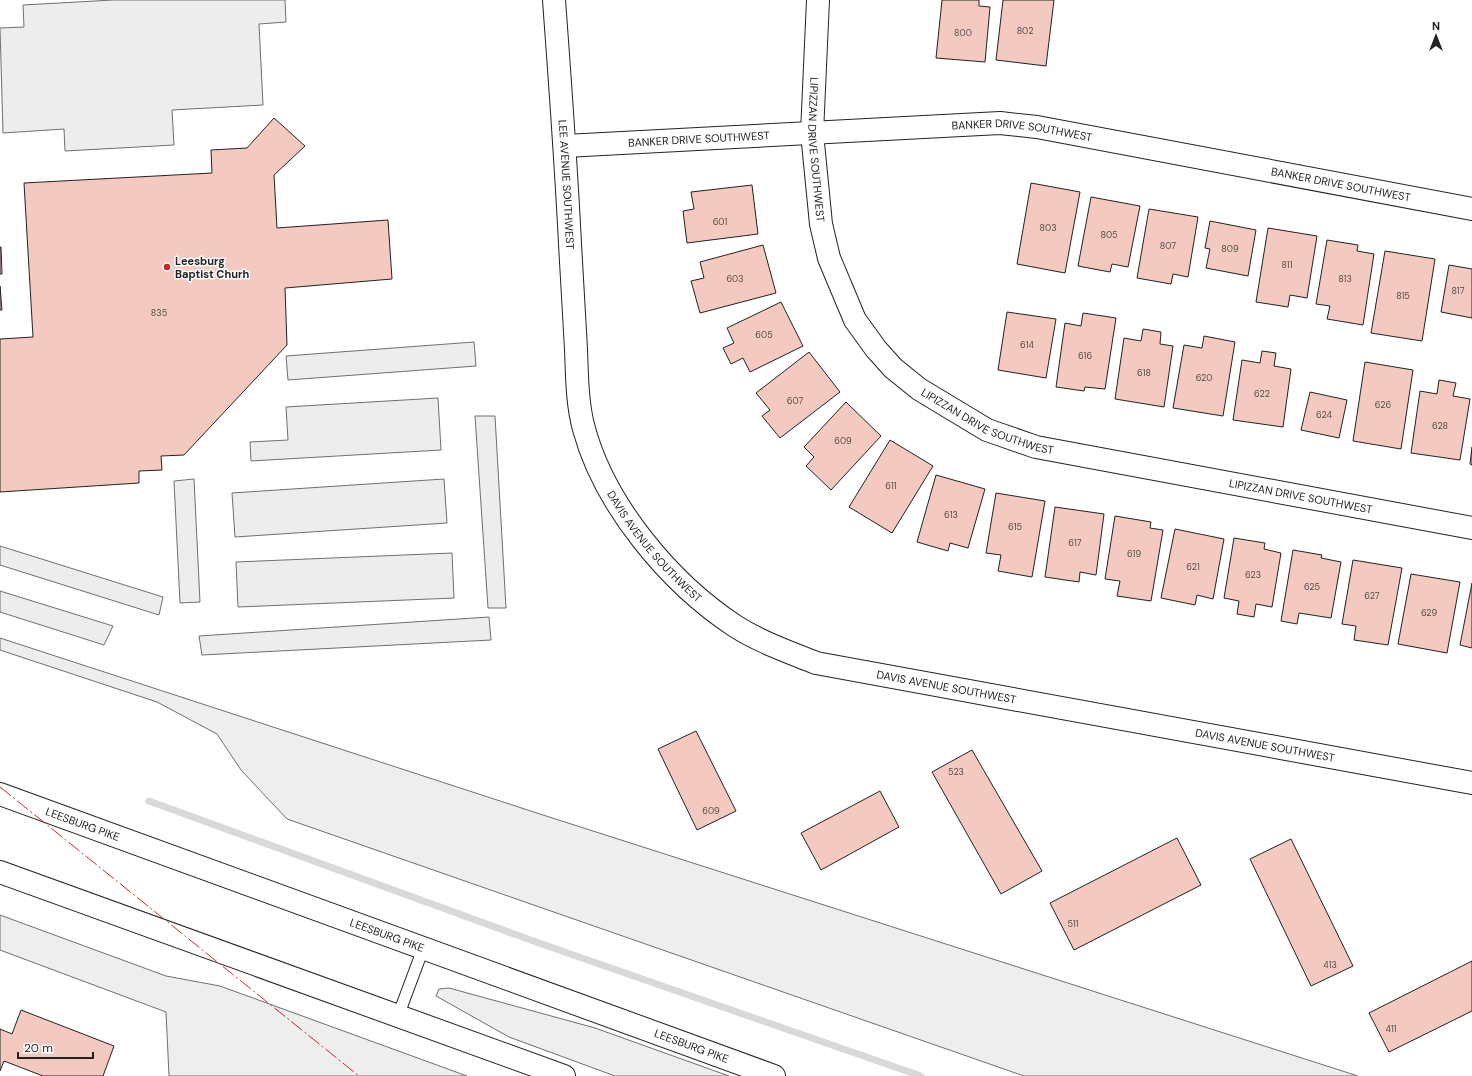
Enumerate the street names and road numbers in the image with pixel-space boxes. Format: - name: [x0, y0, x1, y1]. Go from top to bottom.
- street label: LIPIZZAN DRIVE SOUTHWEST: [805, 77, 828, 223]
- street label: BANKER DRIVE SOUTHWEST: [951, 116, 1093, 144]
- street label: LEE AVENUE SOUTHWEST: [556, 119, 577, 250]
- street label: BANKER DRIVE SOUTHWEST: [628, 128, 770, 150]
- street label: BANKER DRIVE SOUTHWEST: [1270, 164, 1412, 204]
- street label: LIPIZZAN DRIVE SOUTHWEST: [919, 385, 1055, 457]
- street label: LIPIZZAN DRIVE SOUTHWEST: [1228, 476, 1373, 516]
- street label: DAVIS AVENUE SOUTHWEST: [604, 488, 705, 605]
- street label: DAVIS AVENUE SOUTHWEST: [876, 667, 1017, 706]
- street label: DAVIS AVENUE SOUTHWEST: [1194, 726, 1336, 765]
- street label: LEESBURG PIKE: [44, 804, 122, 844]
- street label: LEESBURG PIKE: [348, 915, 426, 955]
- street label: LEESBURG PIKE: [653, 1026, 731, 1066]

